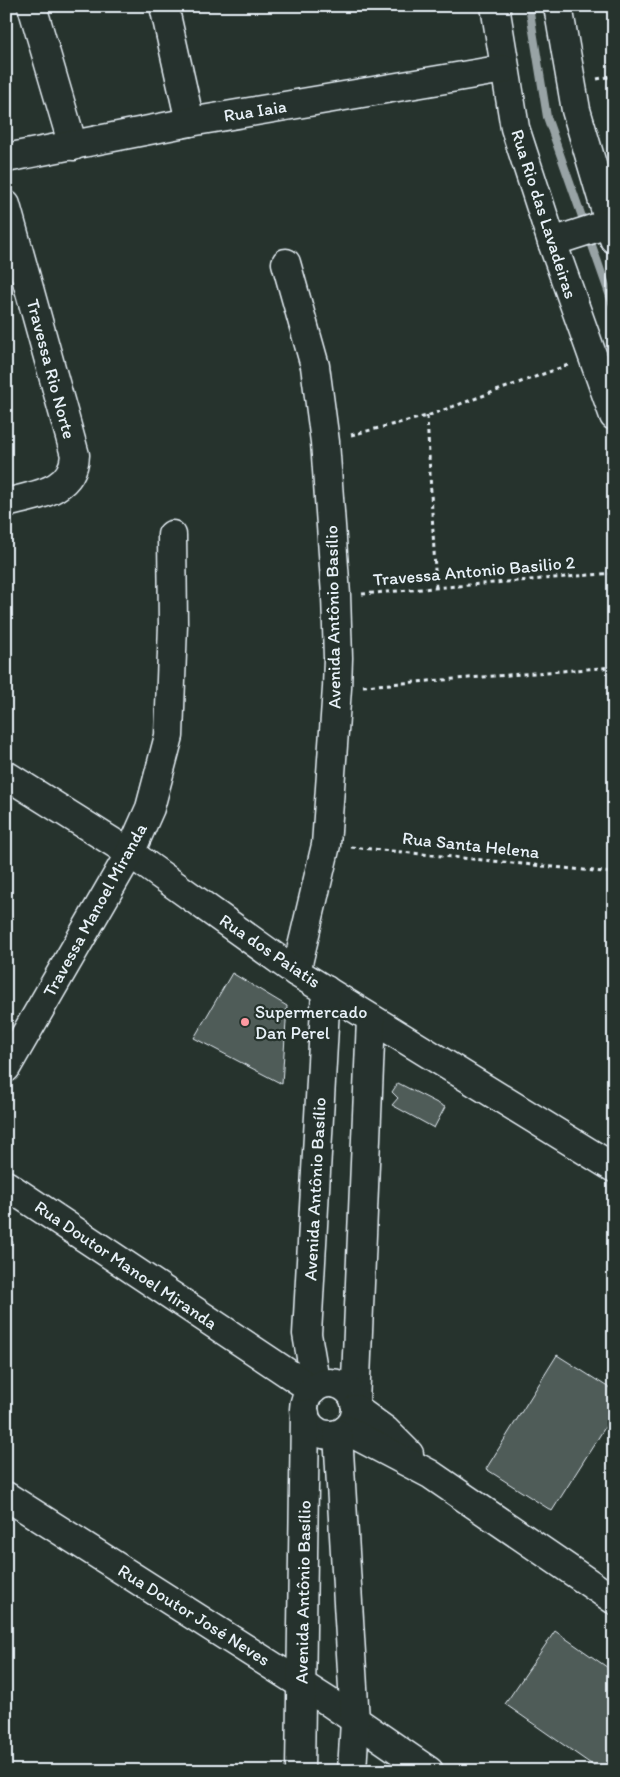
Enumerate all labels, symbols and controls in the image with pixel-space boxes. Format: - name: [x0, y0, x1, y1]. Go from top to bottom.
- street label: Rua Iaia: [222, 95, 288, 127]
- street label: Rua Rio das Lavadeiras: [506, 126, 582, 302]
- street label: Travessa Rio Norte: [22, 297, 80, 441]
- street label: Avenida Antônio Basílio: [320, 525, 346, 709]
- street label: Travessa Antonio Basilio 2: [372, 551, 577, 591]
- street label: Travessa Manoel Miranda: [38, 819, 152, 1001]
- street label: Rua Santa Helena: [401, 827, 541, 863]
- street label: Rua dos Paiatis: [215, 909, 325, 993]
- place label: Supermercado Dan Perel: [255, 1001, 367, 1044]
- marker: Supermercado Dan Perel: [239, 1016, 251, 1028]
- street label: Avenida Antônio Basílio: [299, 1097, 331, 1281]
- street label: Rua Doutor Manoel Miranda: [31, 1196, 222, 1334]
- street label: Avenida Antônio Basílio: [290, 1500, 316, 1684]
- street label: Rua Doutor José Neves: [114, 1559, 274, 1671]

